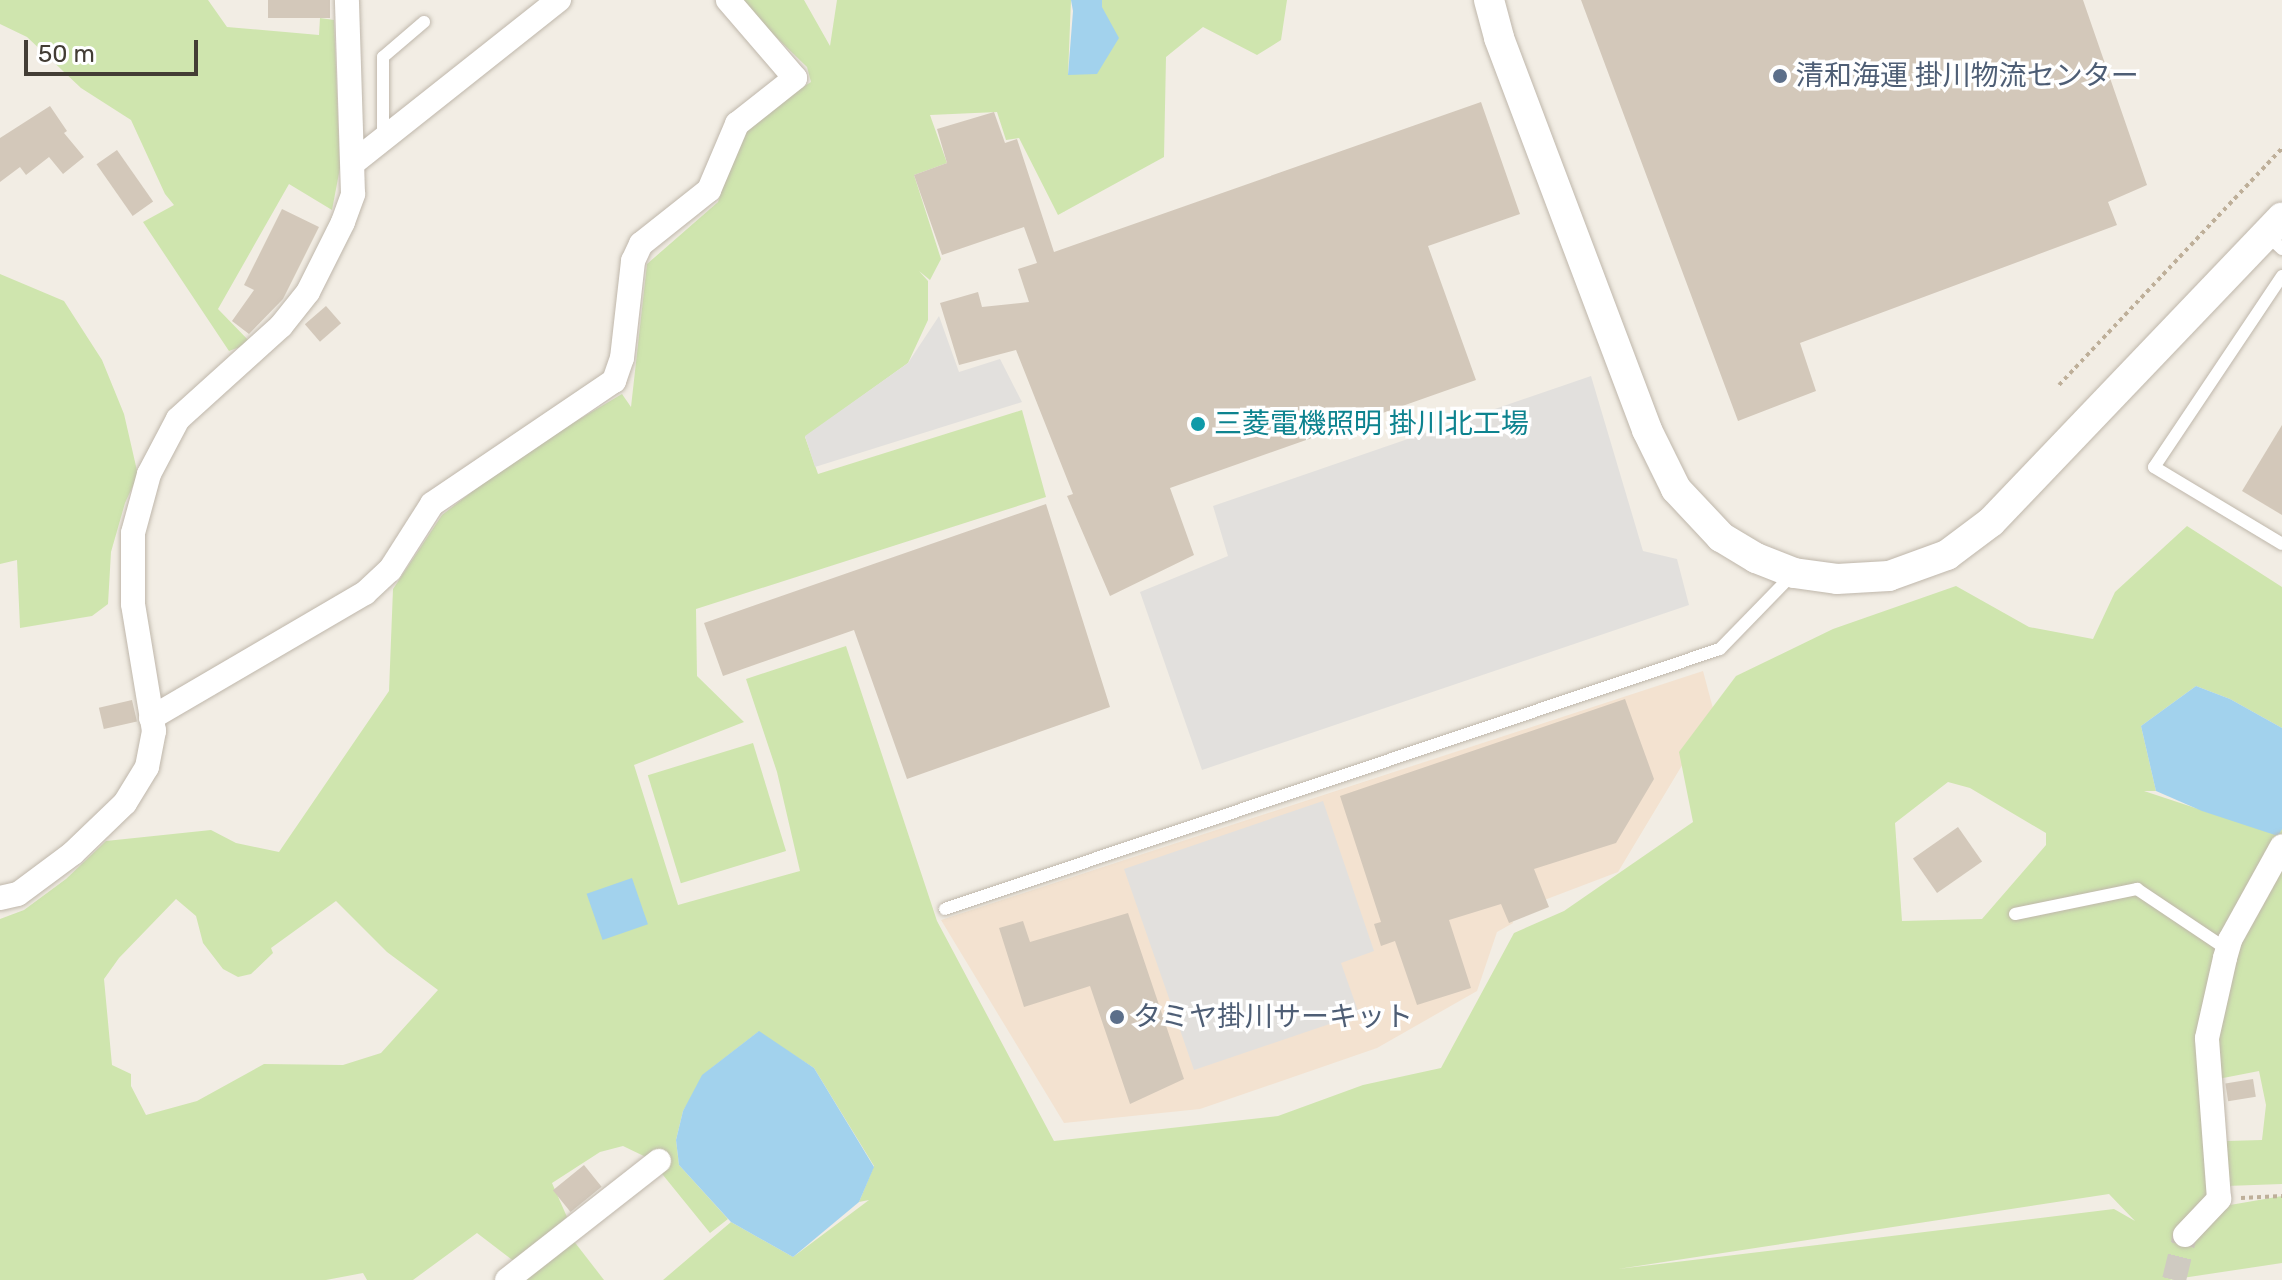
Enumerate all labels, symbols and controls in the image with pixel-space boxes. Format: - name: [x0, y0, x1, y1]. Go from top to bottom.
- scale bar: [28, 24, 202, 74]
- text: 50 m: [38, 40, 95, 68]
- place label: 清和海運 掛川物流センター: [1796, 59, 2139, 93]
- marker: 清和海運 掛川物流センター: [1771, 67, 1789, 85]
- place label: 三菱電機照明 掛川北工場: [1214, 407, 1529, 441]
- marker: 三菱電機照明 掛川北工場: [1189, 415, 1207, 433]
- place label: タミヤ掛川サーキット: [1133, 1000, 1413, 1034]
- marker: タミヤ掛川サーキット: [1108, 1008, 1126, 1026]

